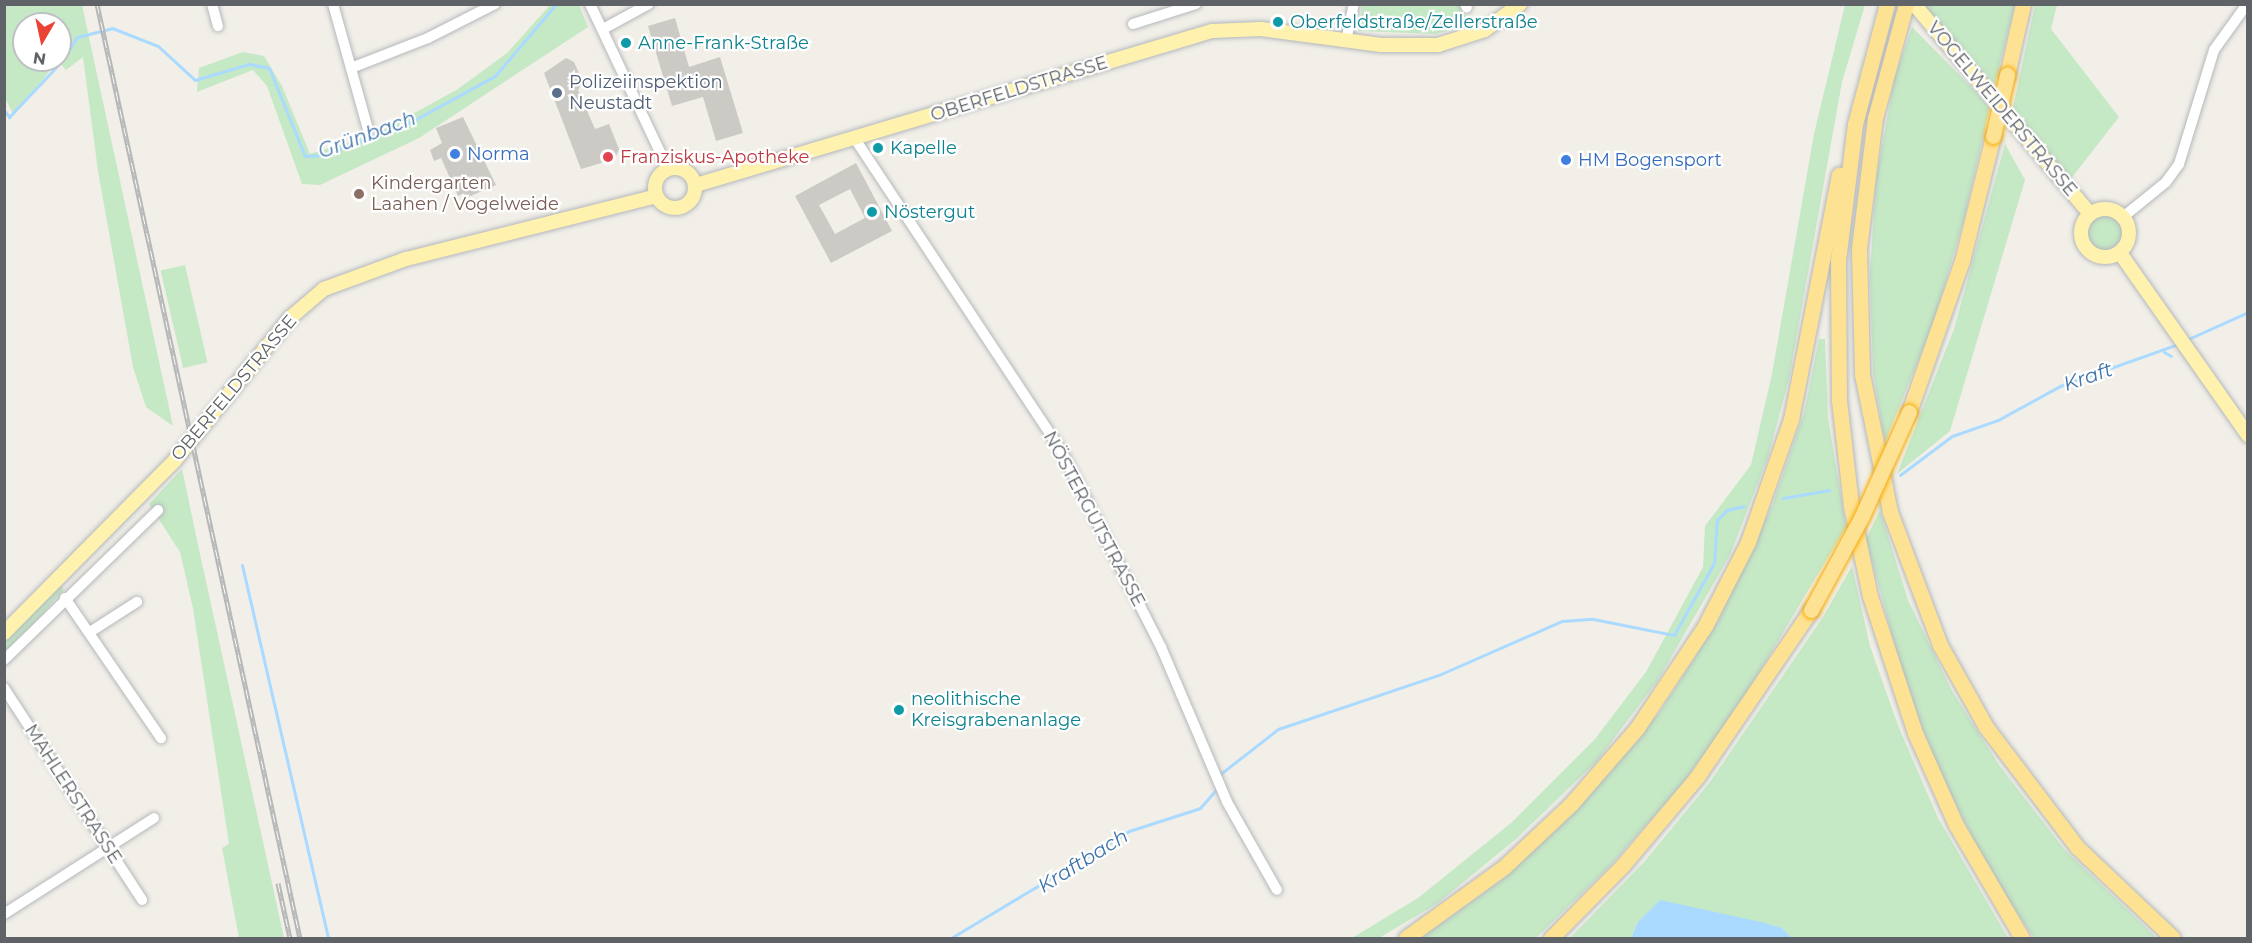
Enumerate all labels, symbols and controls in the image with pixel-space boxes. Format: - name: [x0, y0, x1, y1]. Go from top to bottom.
- place label: Oberfeldstraße/Zellerstraße: [1290, 11, 1538, 33]
- north arrow: [12, 12, 72, 72]
- marker: Oberfeldstraße/Zellerstraße: [1271, 15, 1285, 29]
- street label: VOGELWEIDERSTRASSE: [1923, 17, 2081, 201]
- place label: Anne-Frank-Straße: [638, 32, 809, 54]
- marker: Anne-Frank-Straße: [619, 36, 633, 50]
- text: N: [32, 48, 47, 69]
- street label: OBERFELDSTRASSE: [928, 52, 1110, 126]
- place label: Polizeiinspektion Neustadt: [569, 72, 723, 115]
- marker: Polizeiinspektion Neustadt: [550, 86, 564, 100]
- water label: Grünbach: [315, 106, 419, 164]
- place label: Kapelle: [890, 137, 957, 159]
- marker: Kapelle: [871, 141, 885, 155]
- place label: Norma: [467, 143, 530, 165]
- place label: Franziskus-Apotheke: [620, 146, 809, 168]
- marker: Norma: [448, 147, 462, 161]
- place label: HM Bogensport: [1578, 149, 1722, 171]
- marker: Franziskus-Apotheke: [601, 150, 615, 164]
- marker: HM Bogensport: [1559, 153, 1573, 167]
- place label: Kindergarten Laahen / Vogelweide: [371, 173, 559, 216]
- marker: Kindergarten Laahen / Vogelweide: [352, 187, 366, 201]
- place label: Nöstergut: [884, 201, 975, 223]
- marker: Nöstergut: [865, 205, 879, 219]
- street label: OBERFELDSTRASSE: [167, 311, 301, 465]
- water label: Kraft: [2060, 357, 2116, 397]
- street label: NÖSTERGUTSTRASSE: [1039, 428, 1149, 610]
- place label: neolithische Kreisgrabenanlage: [911, 689, 1081, 732]
- marker: neolithische Kreisgrabenanlage: [892, 703, 906, 717]
- street label: MAHLERSTRASSE: [20, 720, 126, 868]
- water label: Kraftbach: [1033, 824, 1133, 898]

